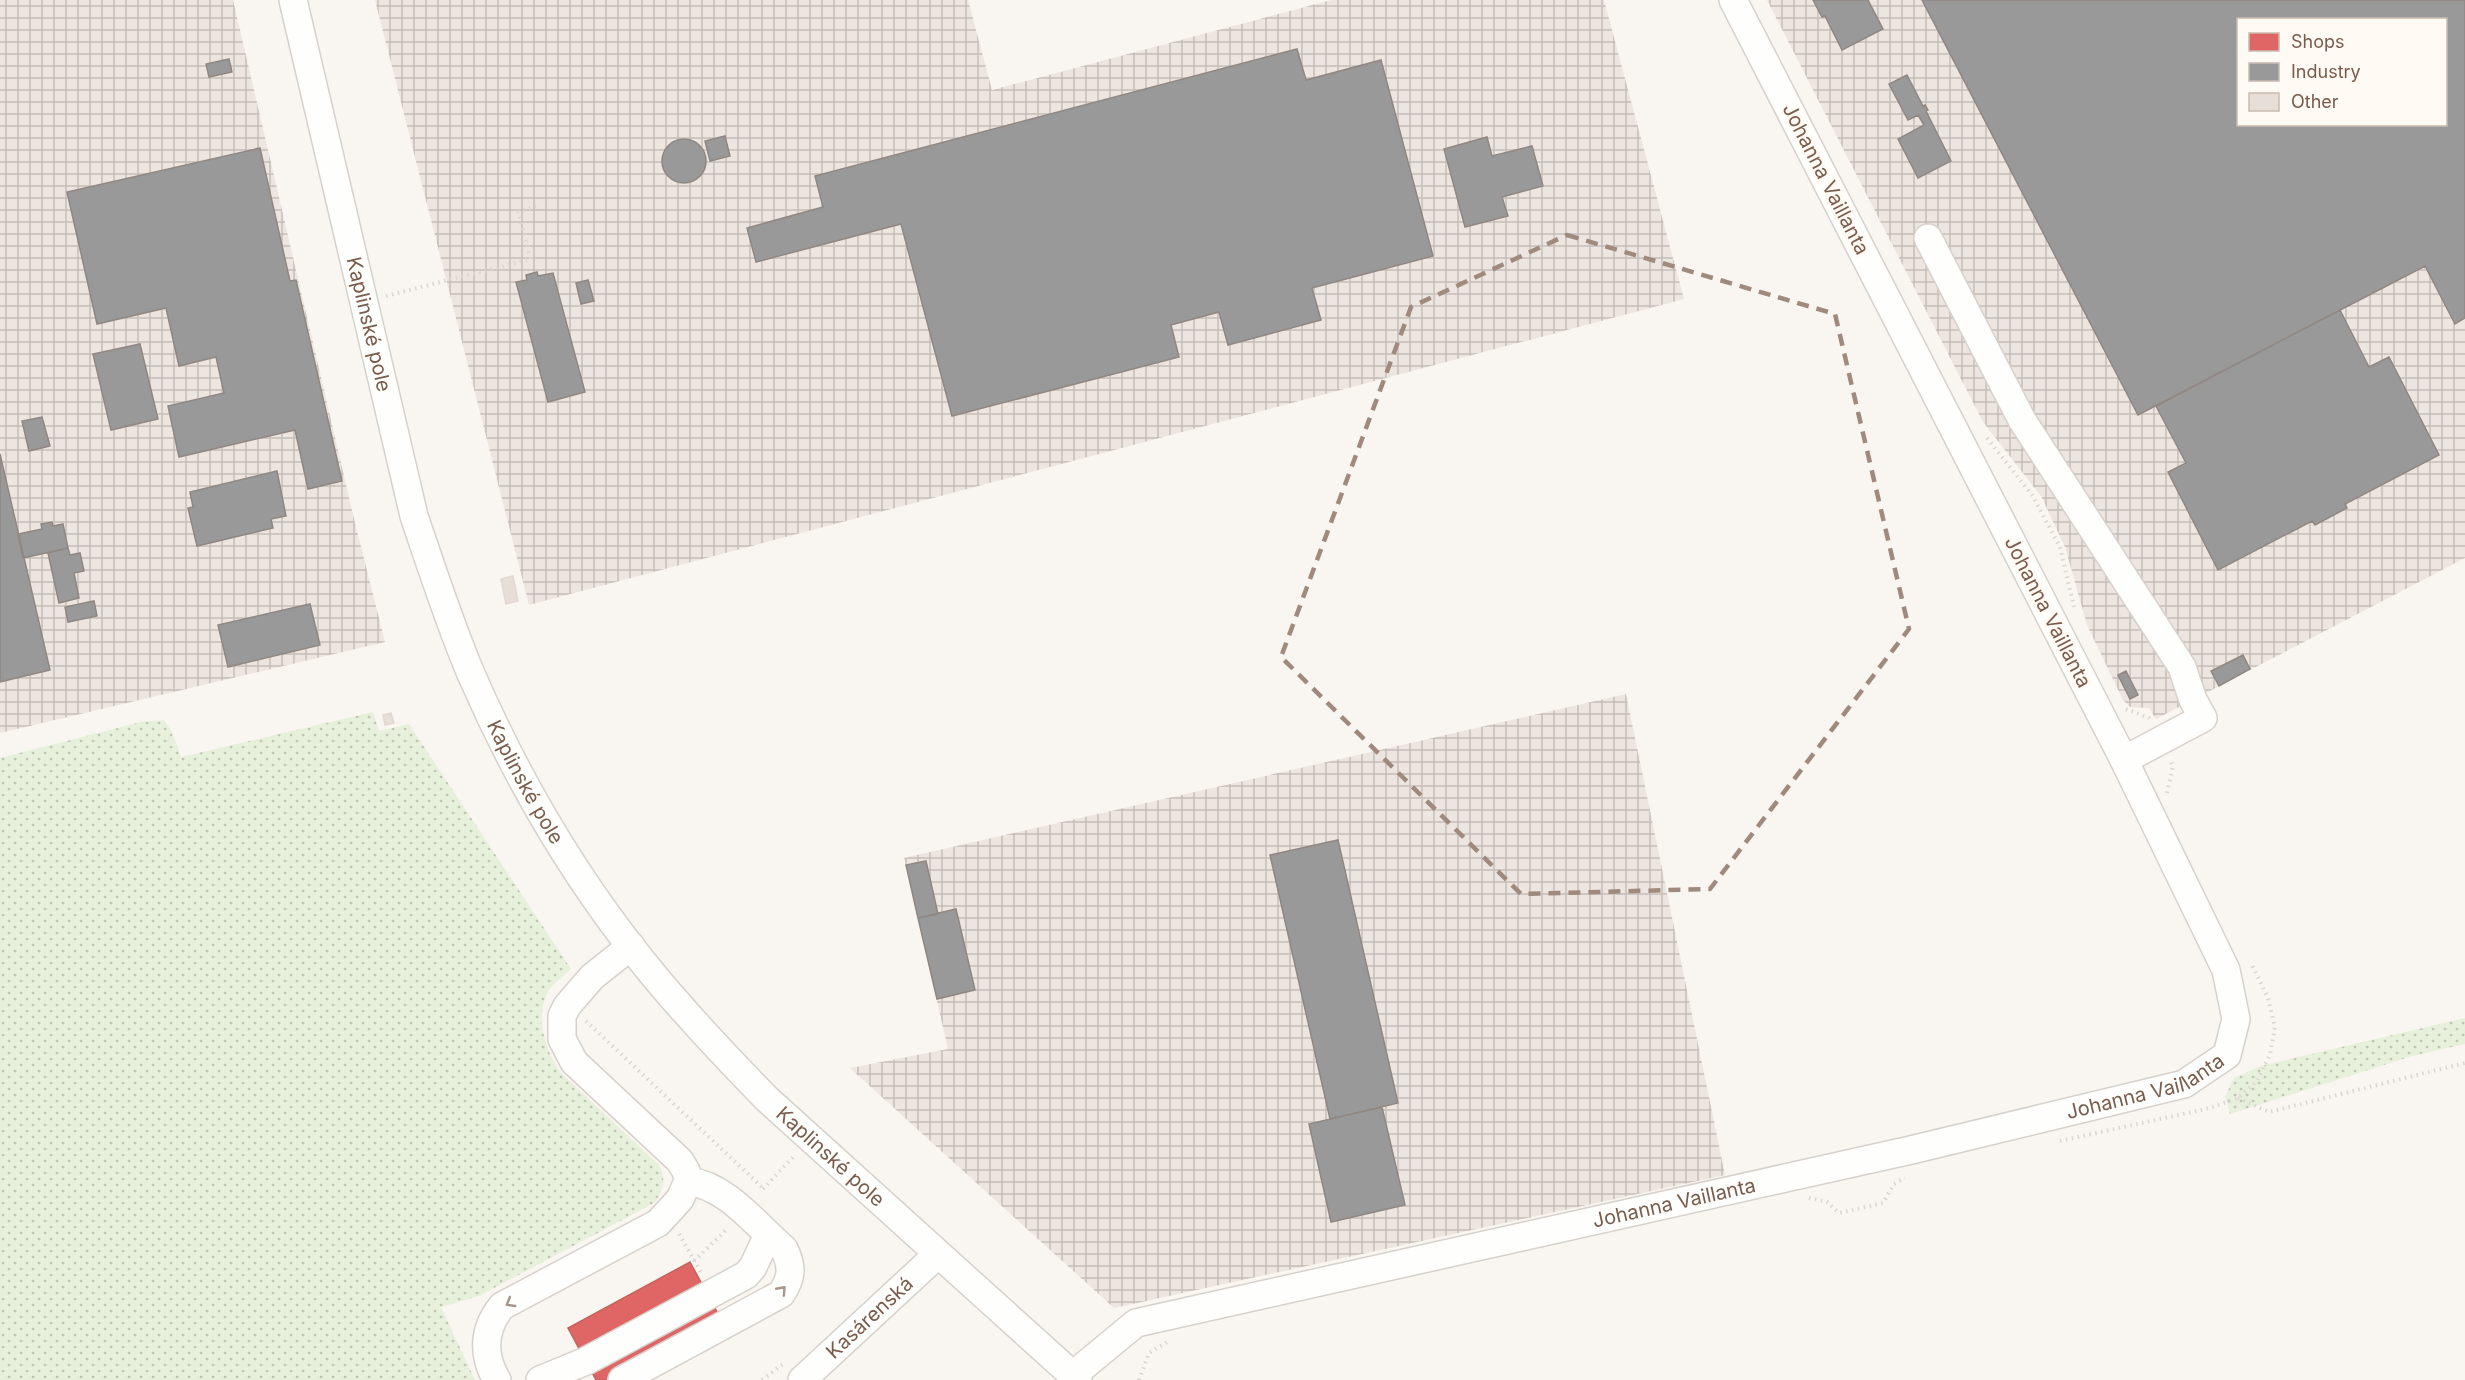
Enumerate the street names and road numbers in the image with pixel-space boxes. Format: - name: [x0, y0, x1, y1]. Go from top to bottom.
- street label: Johanna Vaillanta: [1778, 99, 1874, 259]
- street label: Kaplinské pole: [342, 254, 396, 394]
- street label: Johanna Vaillanta: [2000, 532, 2096, 692]
- street label: Kaplinské pole: [482, 716, 569, 848]
- street label: Johanna Vaillanta: [2064, 1049, 2229, 1124]
- street label: Kaplinské pole: [771, 1101, 890, 1211]
- street label: Johanna Vaillanta: [1590, 1173, 1758, 1233]
- street label: Kasárenská: [821, 1271, 918, 1364]

